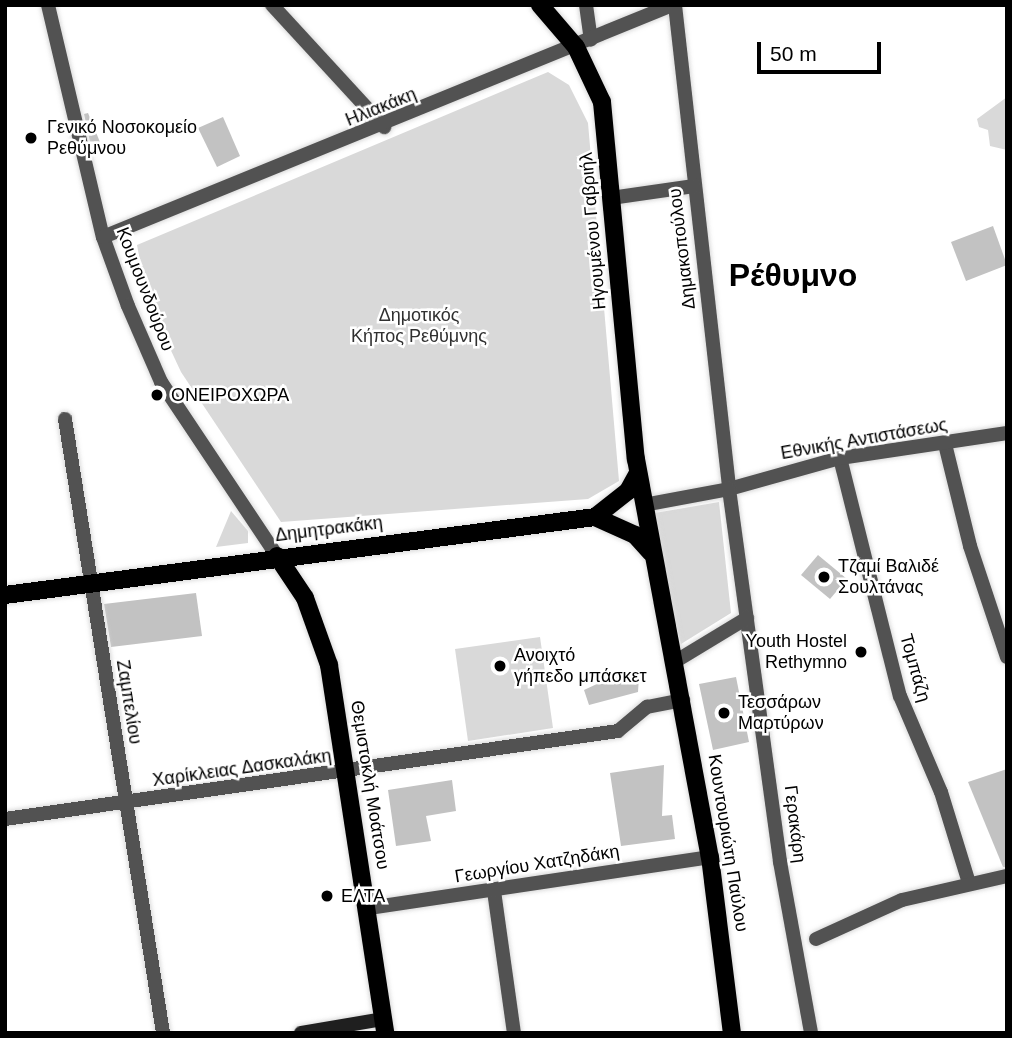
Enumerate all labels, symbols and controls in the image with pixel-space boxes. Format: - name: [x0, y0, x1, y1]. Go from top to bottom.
- scale bar: [760, 28, 884, 72]
- text: 50 m: [770, 42, 817, 65]
- street label: Ηλιακάκη: [342, 83, 420, 131]
- place label: Γενικό Νοσοκομείο Ρεθύμνου: [47, 117, 197, 160]
- marker: Γενικό Νοσοκομείο Ρεθύμνου: [21, 128, 41, 148]
- street label: Ηγουμένου Γαβριήλ: [575, 151, 611, 311]
- street label: Δημακοπούλου: [664, 187, 700, 311]
- street label: Κουμουνδούρου: [111, 224, 179, 354]
- district label: Ρέθυμνο: [729, 256, 857, 294]
- park label: Δημοτικός Κήπος Ρεθύμνης: [351, 305, 487, 348]
- place label: ΟΝΕΙΡΟΧΩΡΑ: [171, 384, 289, 406]
- marker: ΟΝΕΙΡΟΧΩΡΑ: [149, 387, 165, 403]
- street label: Εθνικής Αντιστάσεως: [779, 414, 949, 464]
- street label: Δημητρακάκη: [274, 512, 384, 546]
- place label: Τζαμί Βαλιδέ Σουλτάνας: [838, 556, 939, 598]
- marker: Τζαμί Βαλιδέ Σουλτάνας: [816, 569, 832, 585]
- place label: Youth Hostel Rethymno: [746, 631, 847, 674]
- street label: Τομπάζη: [895, 632, 935, 704]
- marker: Youth Hostel Rethymno: [853, 644, 869, 660]
- place label: Ανοιχτό γήπεδο μπάσκετ: [514, 645, 647, 688]
- street label: Ζαμπελίου: [112, 658, 146, 746]
- marker: Ανοιχτό γήπεδο μπάσκετ: [492, 658, 508, 674]
- place label: Τεσσάρων Μαρτύρων: [738, 692, 824, 734]
- street label: Θεμιστοκλή Μοάτσου: [346, 699, 394, 871]
- marker: Τεσσάρων Μαρτύρων: [716, 705, 732, 721]
- street label: Χαρίκλειας Δασκαλάκη: [151, 745, 333, 791]
- street label: Κουντουριώτη Παύλου: [703, 753, 753, 933]
- street label: Γερακάρη: [780, 784, 810, 864]
- street label: Γεωργίου Χατζηδάκη: [453, 840, 621, 888]
- place label: ΕΛΤΑ: [341, 885, 385, 907]
- marker: ΕΛΤΑ: [319, 888, 335, 904]

